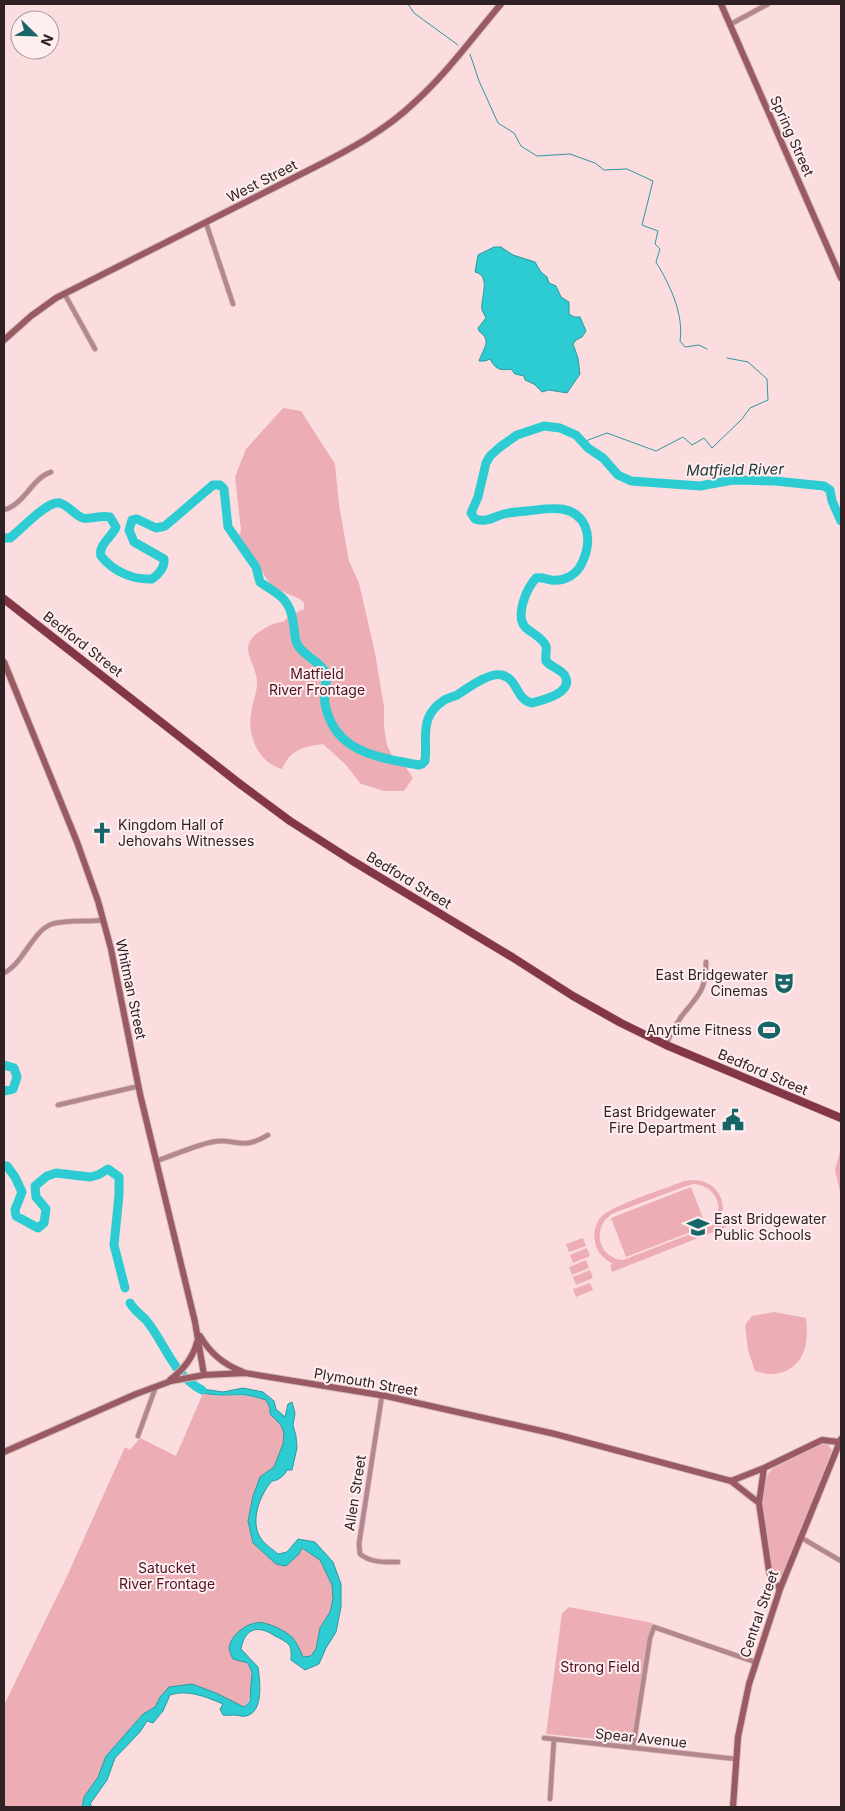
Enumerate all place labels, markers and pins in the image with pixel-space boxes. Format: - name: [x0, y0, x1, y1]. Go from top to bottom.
- place label: Kingdom Hall of Jehovahs Witnesses: [118, 816, 254, 849]
- church icon: Kingdom Hall of Jehovahs Witnesses: [89, 820, 115, 846]
- place label: East Bridgewater Cinemas: [656, 966, 768, 999]
- theatre icon: East Bridgewater Cinemas: [771, 970, 797, 996]
- sports icon: Anytime Fitness: [756, 1017, 782, 1043]
- place label: Anytime Fitness: [646, 1021, 752, 1038]
- place label: East Bridgewater Fire Department: [604, 1103, 716, 1136]
- public building icon: East Bridgewater Fire Department: [720, 1107, 746, 1133]
- place label: East Bridgewater Public Schools: [714, 1210, 827, 1243]
- school or university icon: East Bridgewater Public Schools: [685, 1214, 711, 1240]

